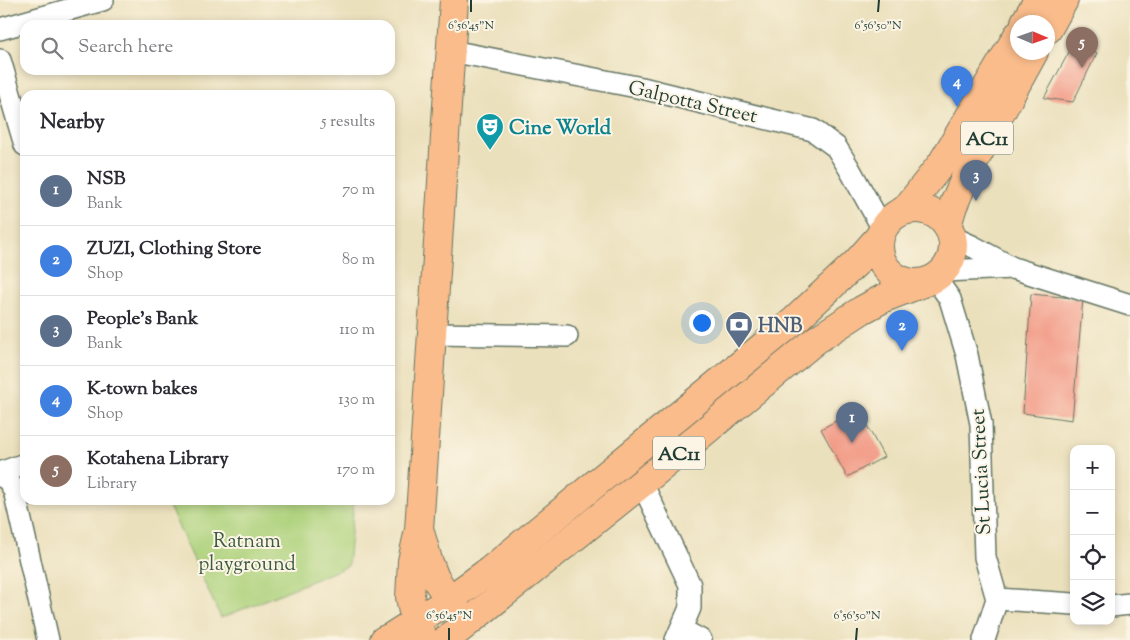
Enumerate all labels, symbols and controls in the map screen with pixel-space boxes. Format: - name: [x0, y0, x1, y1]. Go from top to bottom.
- north arrow: [1010, 15, 1055, 60]
- text: 6°56'45"N: [448, 17, 494, 35]
- text: 6°56'50"N: [854, 17, 902, 35]
- search box: [20, 20, 395, 75]
- pin: 5: [1066, 27, 1098, 68]
- icon: search: [38, 34, 66, 62]
- text: Search here: [78, 34, 173, 61]
- pin: 4: [941, 66, 973, 107]
- street label: Galpotta Street: [625, 74, 760, 132]
- text: Nearby: [40, 108, 105, 138]
- text: 5 results: [321, 111, 375, 134]
- theatre icon: Cine World: [475, 112, 505, 151]
- place label: Cine World: [509, 115, 612, 144]
- road number: AC11: [961, 122, 1013, 154]
- pin: 3: [960, 160, 992, 201]
- text: NSB: [87, 166, 125, 193]
- text: 1: [53, 179, 59, 202]
- text: 70 m: [342, 179, 375, 202]
- text: Bank: [87, 193, 123, 216]
- text: ZUZI, Clothing Store: [87, 236, 261, 263]
- text: 2: [52, 249, 60, 272]
- text: 80 m: [342, 249, 375, 272]
- text: Shop: [87, 263, 123, 286]
- text: People's Bank: [87, 306, 198, 333]
- your location: [689, 310, 715, 336]
- bank icon: HNB: [724, 310, 754, 349]
- pin: 2: [886, 310, 918, 351]
- place label: HNB: [758, 313, 803, 342]
- text: 3: [53, 319, 59, 342]
- text: 110 m: [339, 319, 375, 342]
- text: Bank: [87, 333, 123, 356]
- text: K-town bakes: [87, 376, 198, 403]
- text: 4: [52, 389, 60, 412]
- text: 130 m: [338, 389, 375, 412]
- pin: 1: [836, 402, 868, 443]
- text: Shop: [87, 403, 123, 426]
- street label: St Lucia Street: [965, 408, 1000, 536]
- road number: AC11: [653, 436, 705, 469]
- map controls: [1070, 445, 1115, 625]
- button: +: [1070, 445, 1115, 490]
- text: Kotahena Library: [87, 446, 229, 473]
- text: 5: [53, 459, 59, 482]
- text: 170 m: [337, 459, 375, 482]
- text: Library: [87, 473, 137, 496]
- button: −: [1070, 490, 1115, 535]
- park label: Ratnam playground: [198, 528, 296, 580]
- button: locate: [1070, 535, 1115, 580]
- button: layers: [1070, 580, 1115, 625]
- text: 6°56'45"N: [426, 607, 472, 625]
- text: 6°56'50"N: [833, 607, 881, 625]

